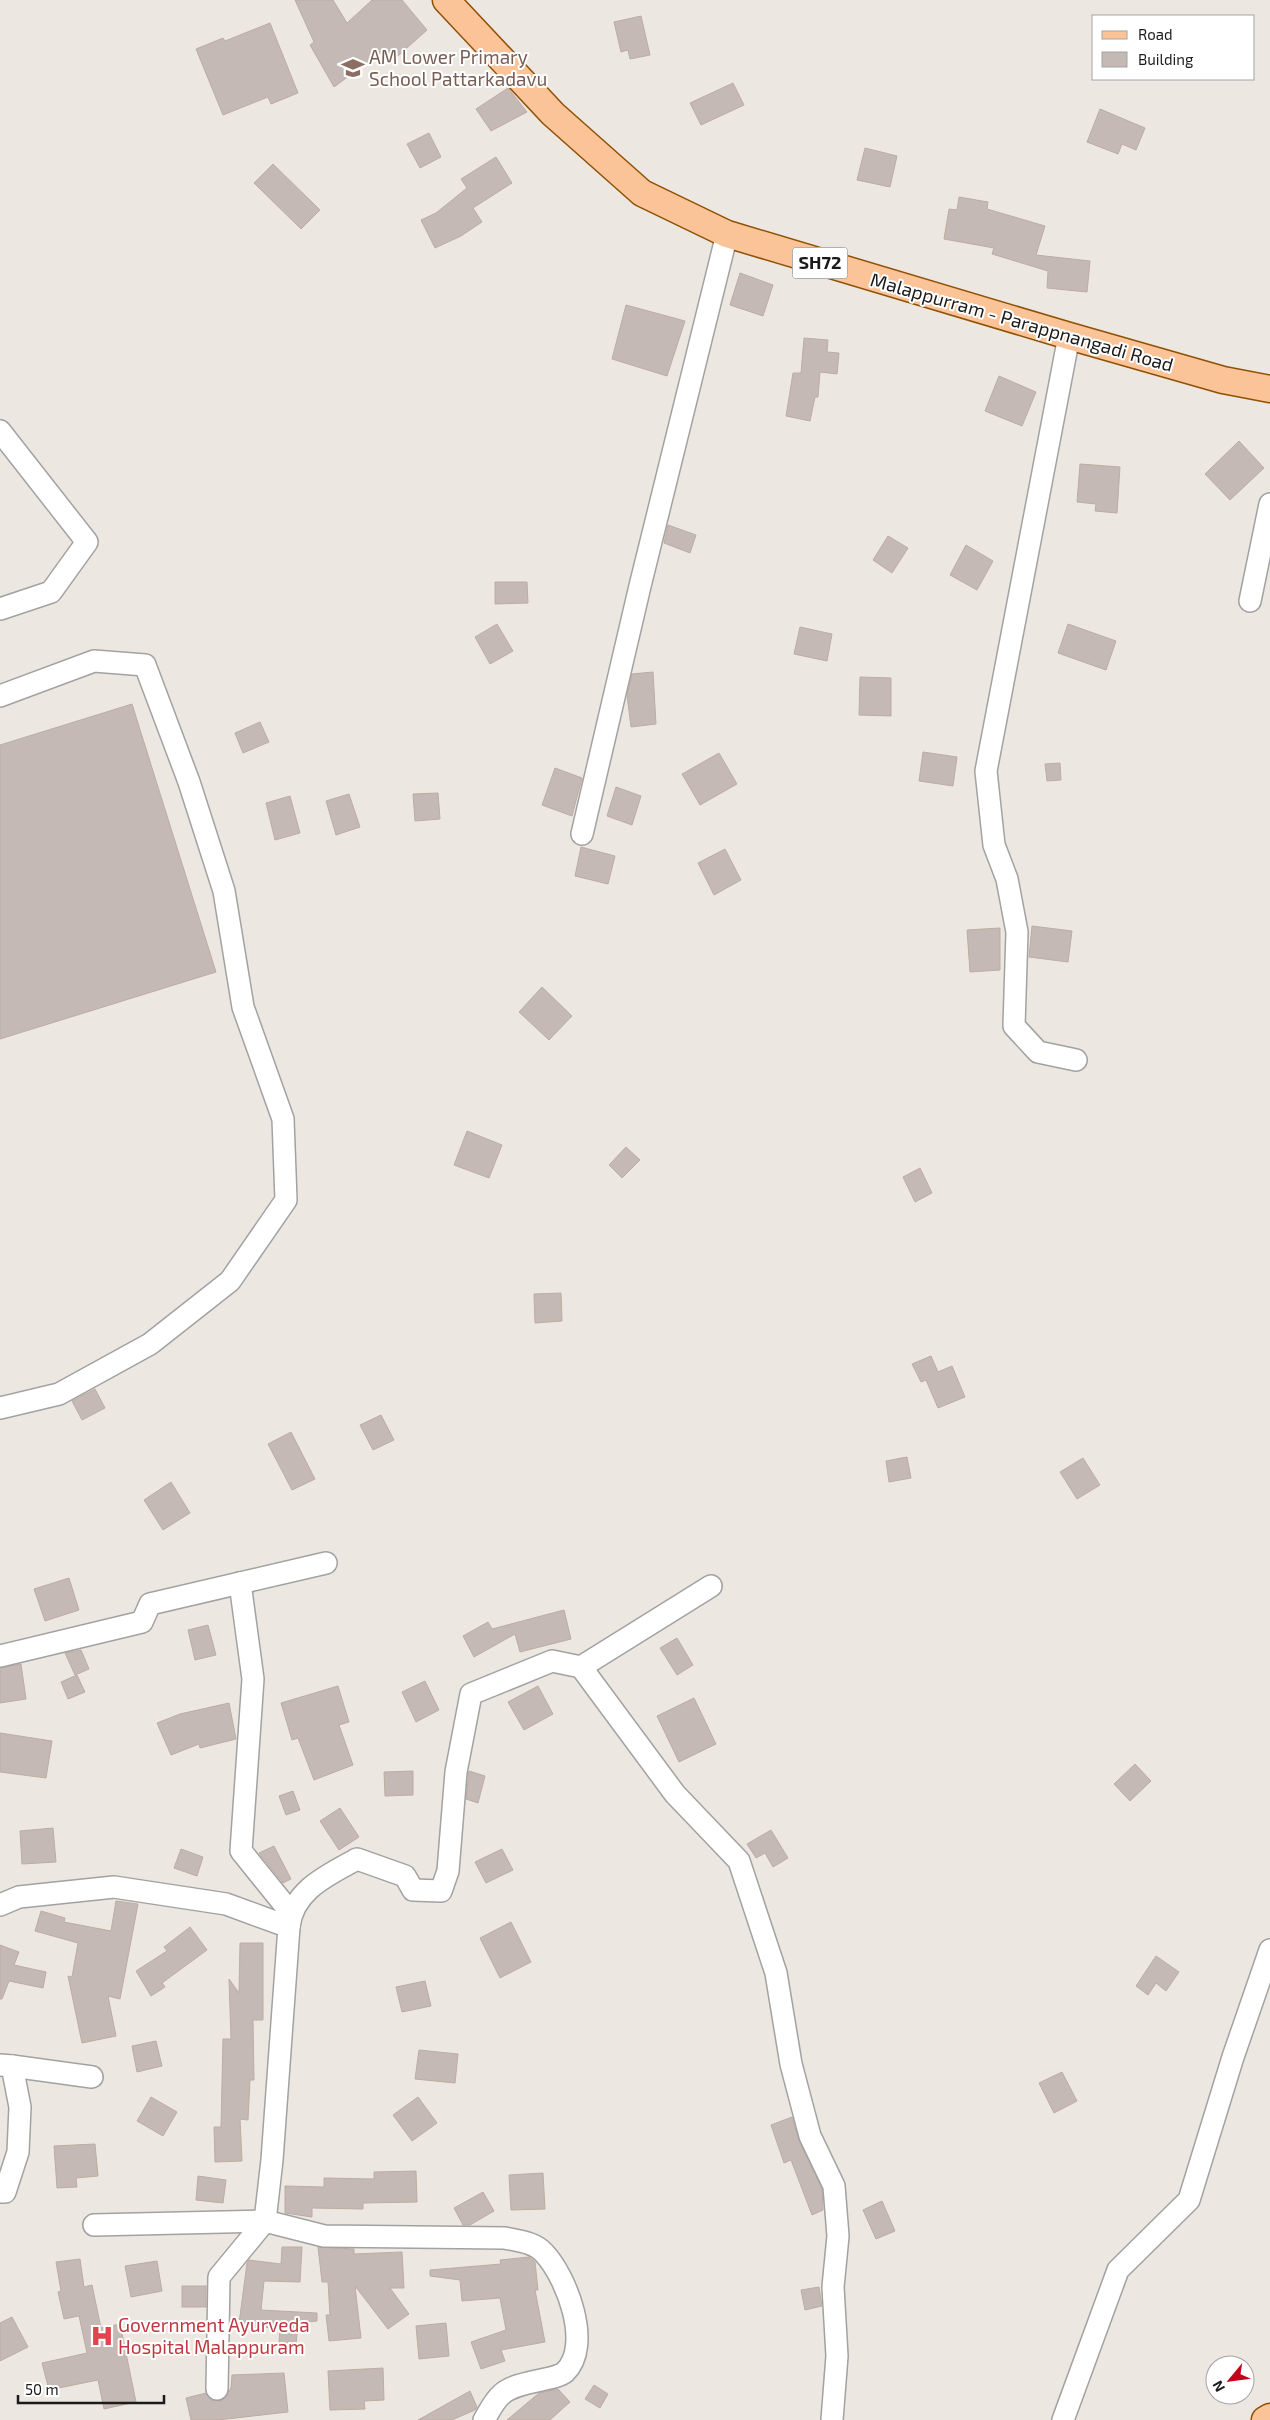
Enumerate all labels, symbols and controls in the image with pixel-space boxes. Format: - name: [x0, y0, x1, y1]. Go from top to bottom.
- legend: [1092, 15, 1255, 80]
- text: Road: [1138, 25, 1173, 43]
- place label: AM Lower Primary School Pattarkadavu: [369, 45, 547, 90]
- text: Building: [1138, 50, 1194, 68]
- school or university icon: AM Lower Primary School Pattarkadavu: [340, 55, 366, 81]
- road number: SH72: [792, 248, 848, 278]
- street label: Malappurram - Parappnangadi Road: [868, 267, 1176, 376]
- place label: Government Ayurveda Hospital Malappuram: [118, 2313, 310, 2358]
- hospital icon: Government Ayurveda Hospital Malappuram: [89, 2323, 115, 2349]
- north arrow: [1205, 2355, 1255, 2405]
- scale bar: [18, 2372, 164, 2404]
- text: N: [1208, 2378, 1228, 2395]
- text: 50 m: [25, 2380, 59, 2398]

